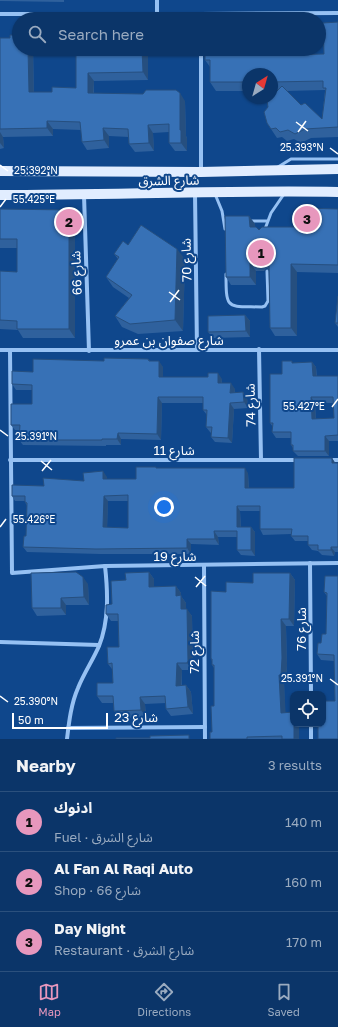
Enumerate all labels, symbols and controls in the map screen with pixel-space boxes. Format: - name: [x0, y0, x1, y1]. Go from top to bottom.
- search box: [12, 12, 326, 56]
- icon: search: [26, 23, 48, 45]
- text: Search here: [58, 25, 144, 43]
- north arrow: [242, 68, 278, 104]
- text: 25.393°N: [280, 141, 324, 153]
- text: 25.392°N: [14, 164, 58, 176]
- street label: شارع الشرق: [138, 171, 200, 192]
- text: 55.425°E: [13, 193, 55, 205]
- pin: 3: [294, 204, 320, 234]
- pin: 2: [56, 207, 82, 237]
- street label: شارع 70: [178, 238, 197, 282]
- pin: 1: [248, 238, 274, 268]
- street label: شارع 66: [67, 250, 88, 295]
- street label: شارع صفوان بن عمرو: [114, 332, 224, 351]
- street label: شارع 74: [242, 383, 261, 427]
- text: 55.427°E: [283, 400, 325, 412]
- text: 25.391°N: [15, 430, 57, 442]
- street label: شارع 11: [153, 442, 195, 461]
- your location: [154, 497, 174, 517]
- text: 55.426°E: [13, 513, 55, 525]
- street label: شارع 19: [154, 548, 196, 567]
- street label: شارع 76: [293, 607, 312, 651]
- street label: شارع 72: [186, 630, 205, 674]
- text: 25.391°N: [281, 672, 323, 684]
- map controls: [290, 691, 326, 727]
- button: locate: [290, 691, 326, 727]
- text: 25.390°N: [14, 695, 58, 707]
- street label: شارع 23: [114, 709, 158, 728]
- scale bar: [12, 711, 108, 730]
- text: 50 m: [18, 713, 44, 726]
- text: Nearby: [16, 755, 76, 776]
- text: 3 results: [268, 757, 322, 773]
- text: ادنوك: [54, 798, 92, 816]
- text: 1: [26, 814, 32, 830]
- text: 140 m: [285, 814, 322, 830]
- text: Fuel · شارع الشرق: [54, 829, 153, 845]
- text: Al Fan Al Raqi Auto: [54, 859, 193, 877]
- text: 2: [25, 874, 33, 890]
- text: 160 m: [285, 874, 322, 890]
- text: Shop · شارع 66: [54, 882, 141, 898]
- text: Day Night: [54, 919, 126, 937]
- text: 3: [25, 934, 33, 950]
- text: 170 m: [286, 934, 322, 950]
- text: Restaurant · شارع الشرق: [54, 942, 194, 958]
- tab: Map: [38, 981, 61, 1018]
- tab: Directions: [137, 981, 191, 1018]
- tab: Saved: [268, 981, 300, 1018]

